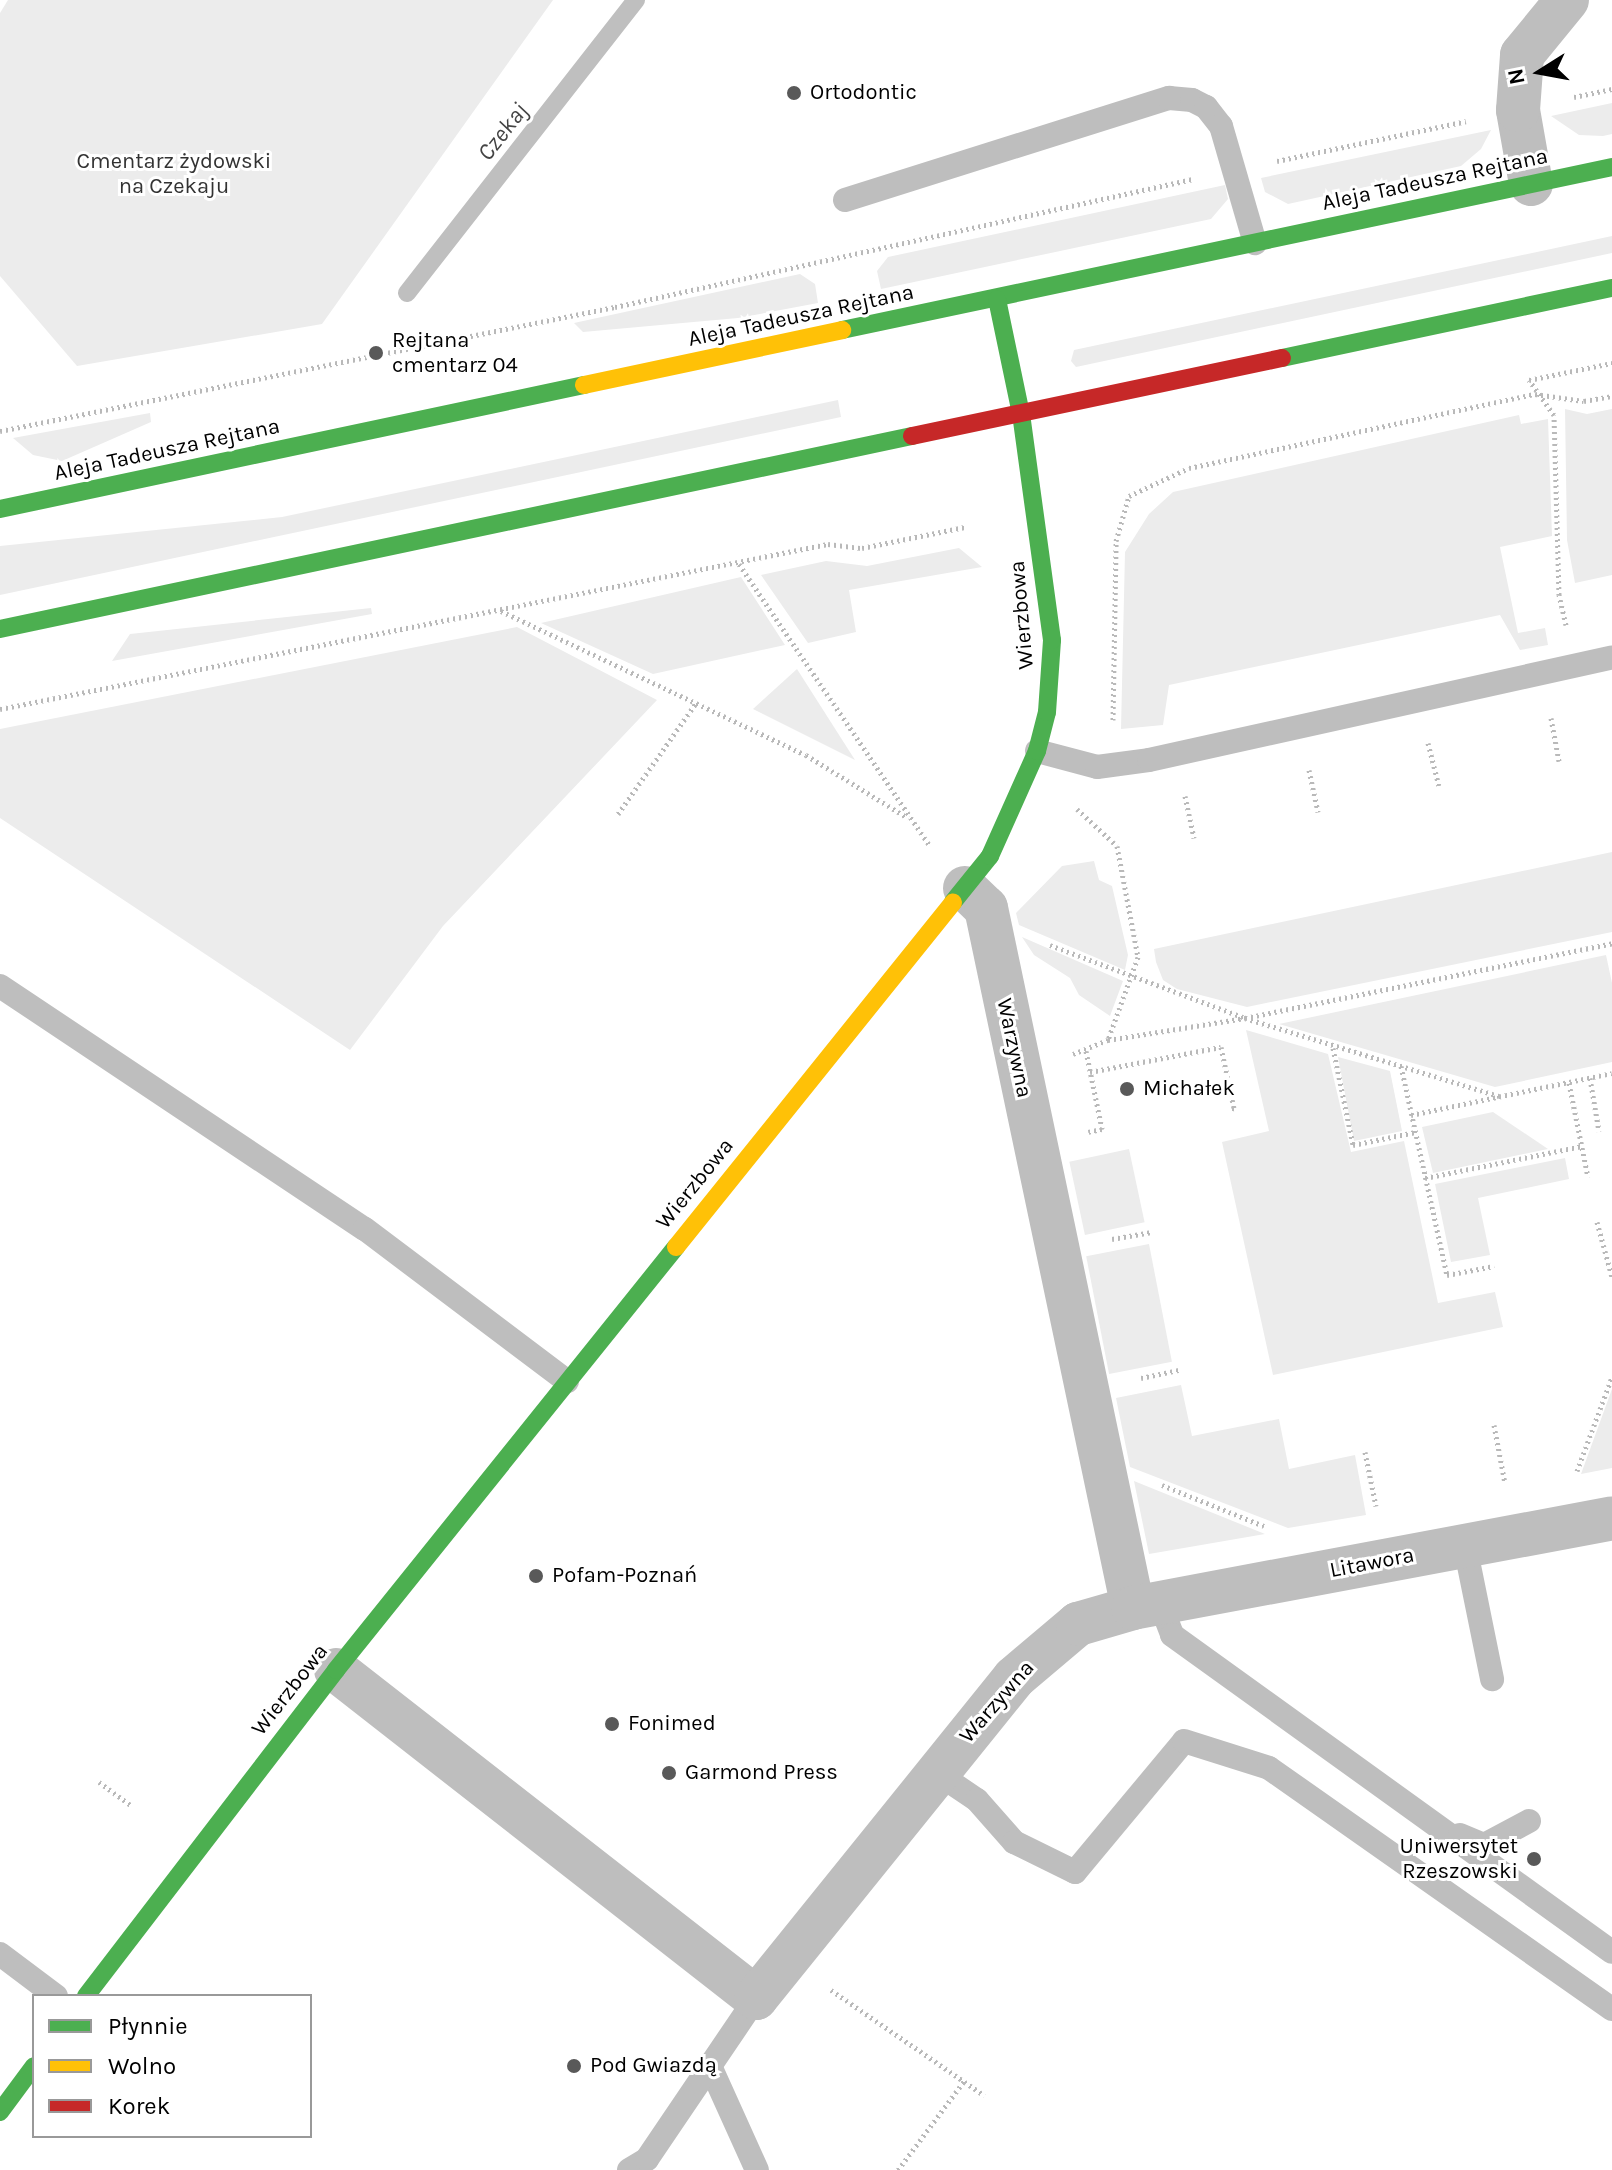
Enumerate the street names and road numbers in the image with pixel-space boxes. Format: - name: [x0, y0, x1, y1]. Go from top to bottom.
- street label: Aleja Tadeusza Rejtana: [1320, 143, 1550, 217]
- street label: Aleja Tadeusza Rejtana: [686, 279, 916, 353]
- street label: Aleja Tadeusza Rejtana: [52, 413, 282, 487]
- street label: Wierzbowa: [1004, 560, 1040, 670]
- street label: Warzywna: [991, 996, 1037, 1100]
- street label: Wierzbowa: [650, 1133, 740, 1235]
- street label: Litawora: [1328, 1542, 1416, 1584]
- street label: Wierzbowa: [246, 1639, 334, 1741]
- street label: Warzywna: [954, 1655, 1040, 1749]

